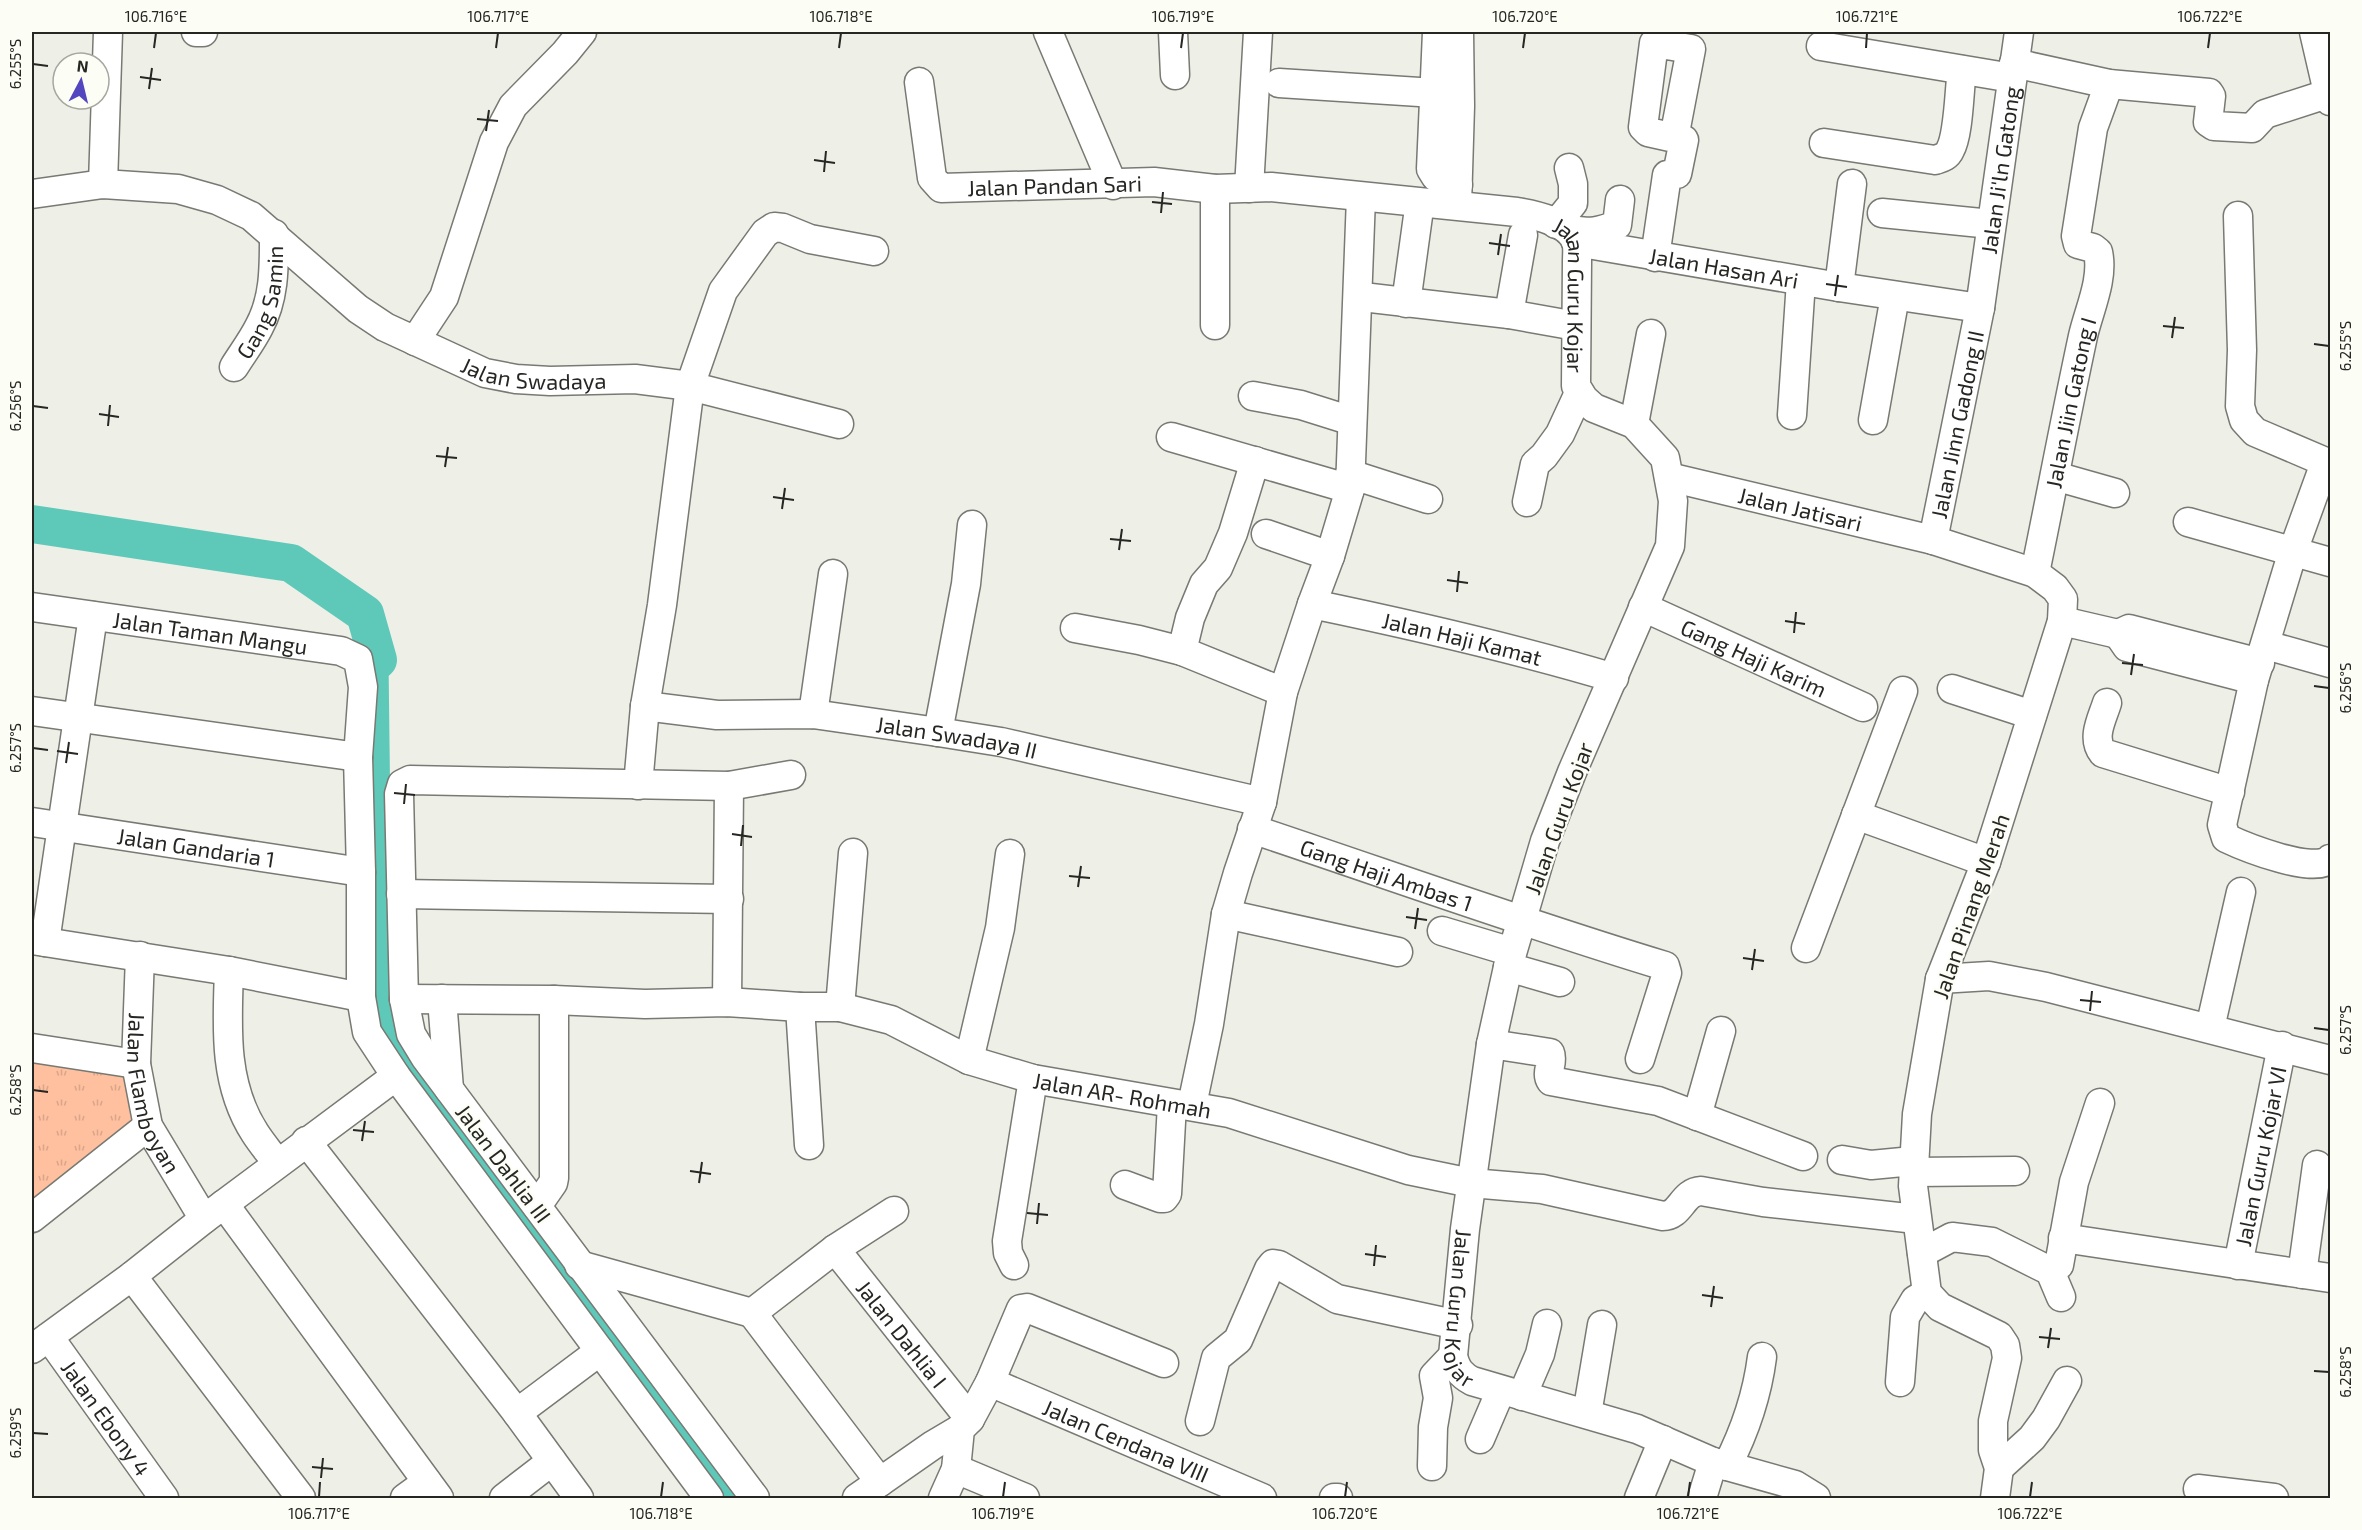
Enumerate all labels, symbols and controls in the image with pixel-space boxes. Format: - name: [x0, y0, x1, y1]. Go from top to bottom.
- text: 106.716°E: [125, 7, 187, 25]
- text: 106.717°E: [467, 7, 529, 25]
- text: 106.718°E: [809, 7, 873, 25]
- text: 106.719°E: [1152, 7, 1214, 25]
- text: 106.720°E: [1492, 7, 1558, 25]
- text: 106.721°E: [1836, 7, 1898, 25]
- text: 106.722°E: [2178, 7, 2242, 25]
- text: 6.255°S: [6, 39, 24, 89]
- north arrow: [51, 51, 111, 111]
- text: N: [76, 55, 90, 76]
- street label: Jalan Ji'ln Gatong: [1975, 85, 2024, 256]
- street label: Jalan Pandan Sari: [967, 169, 1142, 200]
- street label: Jalan Guru Kojar: [1549, 211, 1591, 373]
- street label: Jalan Hasan Ari: [1647, 242, 1801, 293]
- street label: Gang Samin: [230, 245, 287, 363]
- street label: Jalan Jiin Gatong I: [2039, 314, 2101, 490]
- text: 6.255°S: [2336, 321, 2354, 371]
- street label: Jalan Jinn Gadong II: [1925, 328, 1988, 521]
- street label: Jalan Swadaya: [457, 351, 607, 394]
- text: 6.256°S: [6, 381, 24, 431]
- street label: Jalan Jatisari: [1736, 481, 1865, 536]
- street label: Jalan Taman Mangu: [111, 606, 309, 659]
- street label: Jalan Haji Kamat: [1380, 606, 1545, 670]
- street label: Gang Haji Karim: [1677, 613, 1831, 702]
- text: 6.256°S: [2336, 663, 2354, 713]
- street label: Jalan Swadaya II: [874, 710, 1040, 763]
- text: 6.257°S: [6, 723, 24, 773]
- street label: Jalan Guru Kojar: [1518, 738, 1599, 898]
- street label: Jalan Pinang Merah: [1926, 810, 2014, 1002]
- street label: Jalan Gandaria 1: [115, 822, 277, 872]
- street label: Gang Haji Ambas 1: [1297, 833, 1476, 916]
- text: 6.257°S: [2336, 1005, 2354, 1055]
- street label: Jalan Flamboyan: [123, 1012, 186, 1177]
- text: 6.258°S: [6, 1064, 24, 1116]
- street label: Jalan Guru Kojar VI: [2229, 1064, 2291, 1249]
- street label: Jalan AR- Rohmah: [1031, 1066, 1213, 1123]
- street label: Jalan Dahlia III: [451, 1099, 557, 1227]
- street label: Jalan Guru Kojar: [1439, 1228, 1479, 1393]
- street label: Jalan Dahlia I: [852, 1275, 953, 1393]
- text: 6.258°S: [2336, 1346, 2354, 1398]
- street label: Jalan Ebony 4: [57, 1355, 157, 1480]
- street label: Jalan Cendana VIII: [1039, 1393, 1213, 1487]
- text: 6.259°S: [6, 1408, 24, 1458]
- text: 106.717°E: [288, 1504, 350, 1522]
- text: 106.718°E: [629, 1504, 693, 1522]
- text: 106.719°E: [972, 1504, 1034, 1522]
- text: 106.720°E: [1312, 1504, 1378, 1522]
- text: 106.721°E: [1657, 1504, 1719, 1522]
- text: 106.722°E: [1998, 1504, 2062, 1522]

